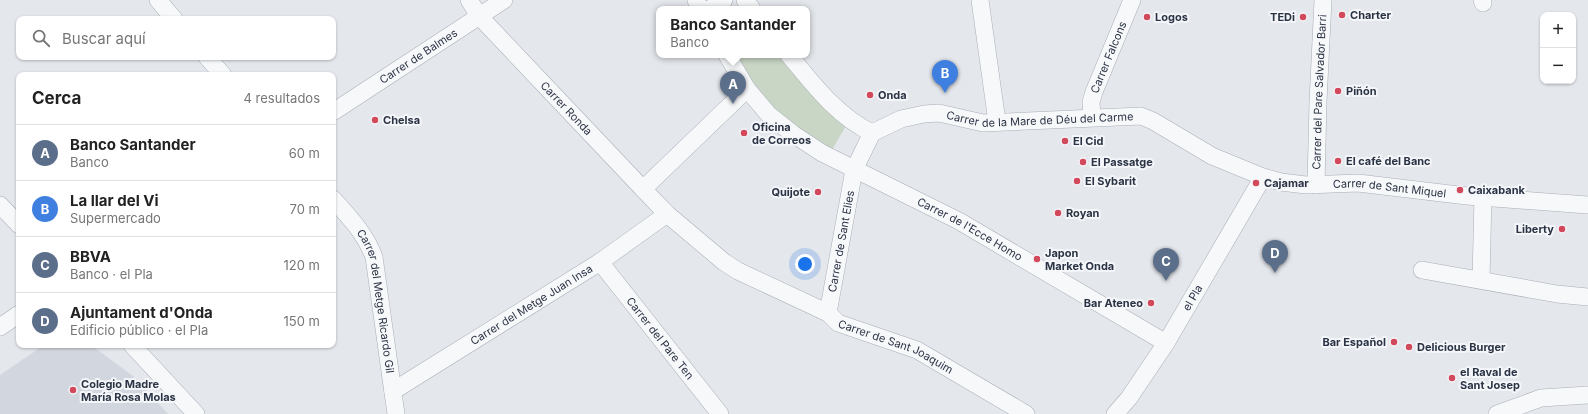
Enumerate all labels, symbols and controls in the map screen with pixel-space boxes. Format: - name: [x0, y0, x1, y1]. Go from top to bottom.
- popup: [656, 6, 810, 58]
- place label: Charter: [1350, 8, 1392, 22]
- place label: Logos: [1155, 10, 1188, 24]
- place label: TEDi: [1270, 10, 1295, 24]
- marker: Charter: [1337, 10, 1347, 20]
- marker: Logos: [1142, 12, 1152, 22]
- marker: TEDi: [1298, 12, 1308, 22]
- map controls: [1540, 12, 1576, 84]
- button: +: [1540, 12, 1576, 48]
- street label: Carrer del Pare Salvador Barri: [1309, 14, 1329, 170]
- text: Banco Santander: [670, 15, 796, 34]
- search box: [16, 16, 336, 60]
- street label: Carrer Falcons: [1087, 19, 1129, 95]
- street label: Carrer de Balmes: [377, 25, 460, 87]
- icon: search: [30, 27, 52, 49]
- text: Buscar aquí: [62, 29, 146, 48]
- text: Banco: [670, 34, 709, 50]
- button: −: [1540, 48, 1576, 84]
- pin: B: [932, 60, 958, 93]
- pin: A: [720, 71, 746, 104]
- street label: Carrer Ronda: [538, 78, 595, 138]
- place label: Piñón: [1346, 84, 1377, 98]
- marker: Piñón: [1333, 86, 1343, 96]
- text: Cerca: [32, 88, 81, 108]
- place label: Onda: [878, 88, 907, 102]
- text: 4 resultados: [244, 90, 320, 106]
- marker: Onda: [865, 90, 875, 100]
- street label: Carrer de la Mare de Déu del Carme: [945, 108, 1134, 130]
- place label: Chelsa: [383, 113, 420, 127]
- marker: Chelsa: [370, 115, 380, 125]
- place label: Oficina de Correos: [752, 120, 811, 147]
- marker: Oficina de Correos: [739, 128, 749, 138]
- place label: El Cid: [1073, 134, 1103, 148]
- text: Banco Santander: [70, 135, 196, 154]
- marker: El Cid: [1060, 136, 1070, 146]
- text: A: [40, 145, 50, 161]
- text: 60 m: [289, 145, 320, 161]
- text: Banco: [70, 154, 109, 170]
- place label: El café del Banc: [1346, 154, 1431, 168]
- place label: El Passatge: [1091, 155, 1153, 169]
- marker: El café del Banc: [1333, 156, 1343, 166]
- marker: El Passatge: [1078, 157, 1088, 167]
- place label: El Sybarit: [1085, 174, 1136, 188]
- marker: El Sybarit: [1072, 176, 1082, 186]
- place label: Cajamar: [1264, 176, 1309, 190]
- street label: Carrer de Sant Miquel: [1333, 176, 1447, 200]
- marker: Cajamar: [1251, 178, 1261, 188]
- place label: Caixabank: [1468, 183, 1526, 197]
- place label: Quijote: [771, 185, 810, 199]
- marker: Caixabank: [1455, 185, 1465, 195]
- marker: Quijote: [813, 187, 823, 197]
- street label: Carrer de Sant Elies: [825, 189, 857, 293]
- text: La llar del Vi: [70, 191, 159, 210]
- street label: Carrer de l'Ecce Homo: [915, 194, 1025, 264]
- text: B: [41, 201, 49, 217]
- text: 70 m: [290, 201, 320, 217]
- place label: Royan: [1066, 206, 1100, 220]
- marker: Royan: [1053, 208, 1063, 218]
- text: Supermercado: [70, 210, 161, 226]
- place label: Liberty: [1516, 222, 1554, 236]
- marker: Liberty: [1557, 224, 1567, 234]
- street label: Carrer del Metge Ricardo Gil: [354, 226, 397, 374]
- pin: D: [1262, 240, 1288, 273]
- place label: Japon Market Onda: [1045, 246, 1114, 273]
- text: BBVA: [70, 247, 111, 266]
- pin: C: [1153, 248, 1179, 281]
- your location: [795, 254, 815, 274]
- marker: Japon Market Onda: [1032, 254, 1042, 264]
- text: C: [40, 257, 50, 273]
- text: 120 m: [284, 257, 320, 273]
- street label: Carrer del Metge Juan Insa: [468, 261, 595, 348]
- text: Banco · el Pla: [70, 266, 153, 282]
- street label: el Pla: [1179, 282, 1206, 313]
- street label: Carrer del Pare Ten: [623, 294, 697, 382]
- place label: Bar Ateneo: [1084, 296, 1143, 310]
- marker: Bar Ateneo: [1146, 298, 1156, 308]
- text: Ajuntament d'Onda: [70, 303, 213, 322]
- text: D: [40, 313, 50, 329]
- text: 150 m: [284, 313, 320, 329]
- street label: Carrer de Sant Joaquim: [836, 317, 956, 377]
- text: Edificio público · el Pla: [70, 322, 208, 338]
- place label: Bar Español: [1322, 335, 1386, 349]
- marker: Bar Español: [1389, 337, 1399, 347]
- place label: Delicious Burger: [1417, 340, 1506, 354]
- marker: Delicious Burger: [1404, 342, 1414, 352]
- place label: el Raval de Sant Josep: [1460, 365, 1520, 392]
- marker: el Raval de Sant Josep: [1447, 373, 1457, 383]
- place label: Colegio Madre María Rosa Molas: [81, 377, 176, 404]
- marker: Colegio Madre María Rosa Molas: [68, 385, 78, 395]

